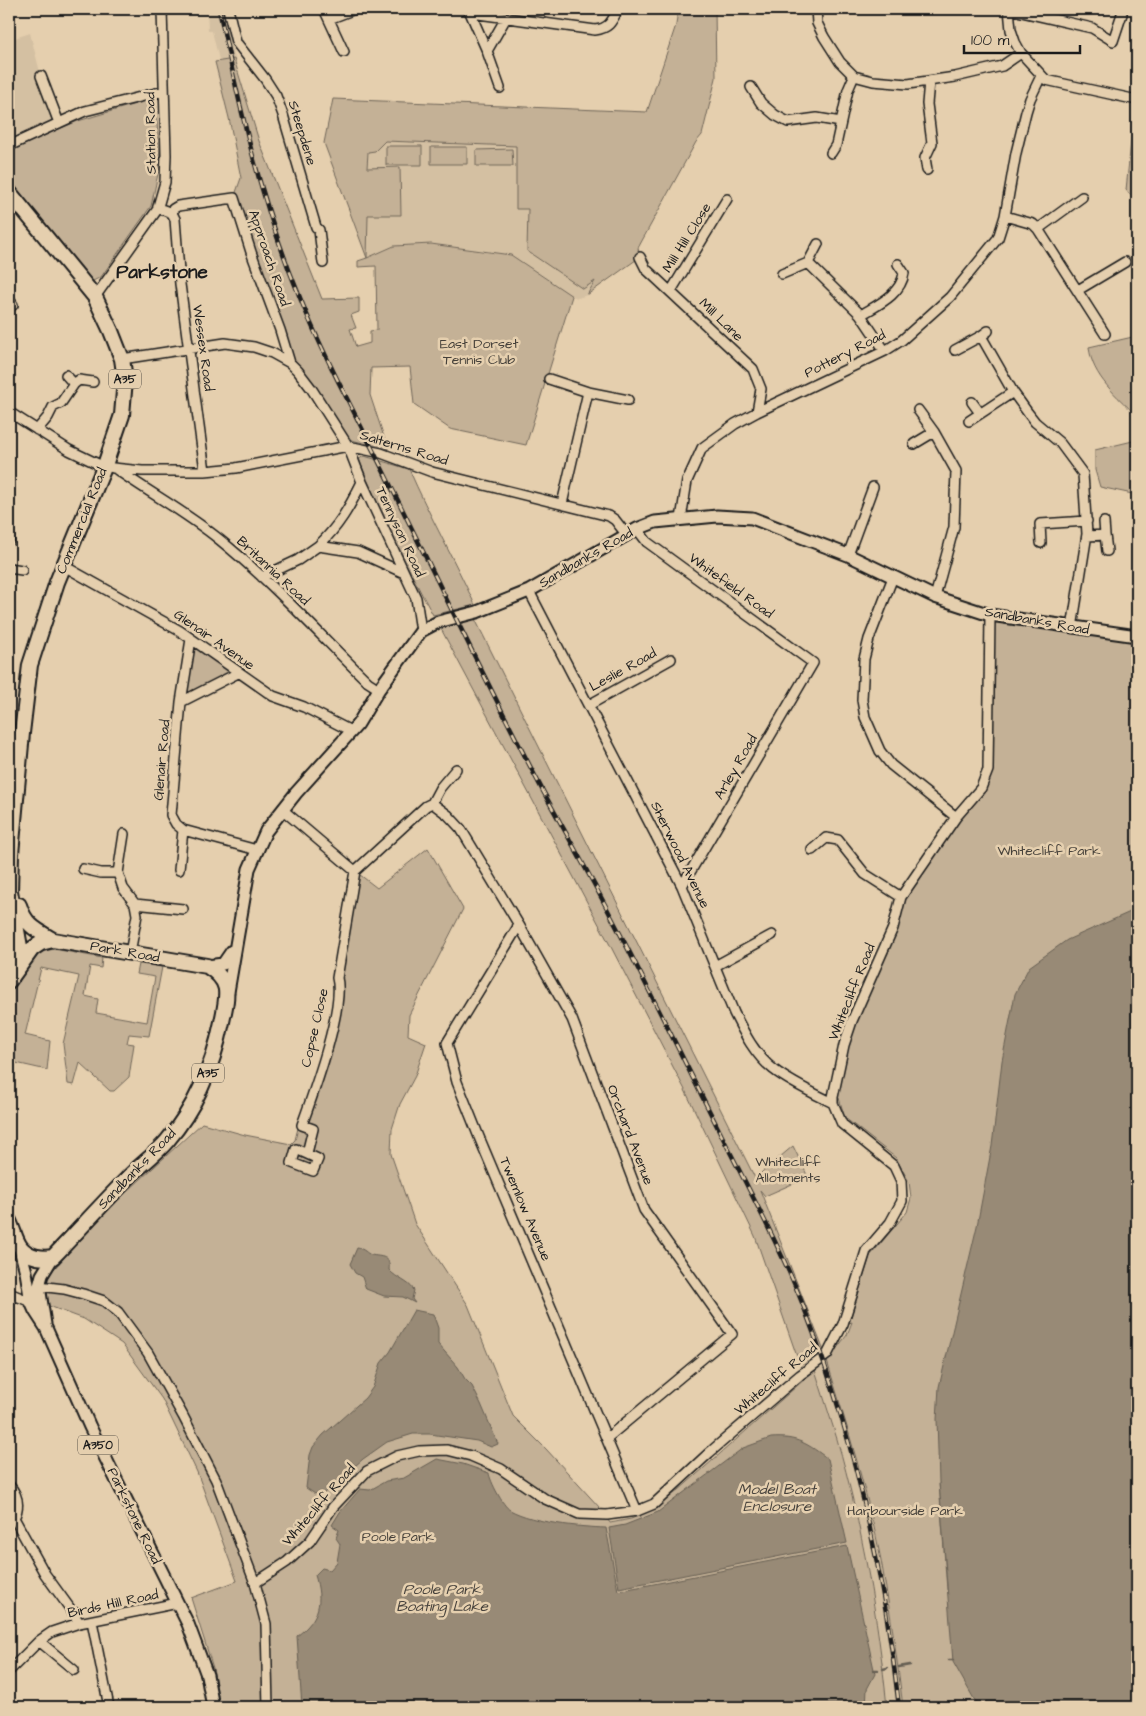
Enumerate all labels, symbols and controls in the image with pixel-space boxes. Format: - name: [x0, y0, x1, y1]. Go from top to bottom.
- scale bar: [964, 22, 1080, 54]
- text: 100 m: [971, 30, 1010, 51]
- street label: Station Road: [140, 92, 162, 174]
- street label: Steepdene: [283, 98, 321, 168]
- street label: Mill Hill Close: [658, 199, 717, 277]
- street label: Approach Road: [243, 207, 295, 309]
- district label: Parkstone: [116, 259, 209, 286]
- street label: Mill Lane: [694, 294, 748, 347]
- street label: Wessex Road: [187, 304, 219, 392]
- street label: Pottery Road: [801, 325, 889, 383]
- park label: East Dorset Tennis Club: [440, 334, 519, 370]
- road number: A35: [109, 369, 141, 388]
- street label: Salterns Road: [358, 425, 450, 471]
- street label: Commercial Road: [52, 465, 112, 577]
- street label: Tennyson Road: [370, 484, 430, 580]
- street label: Sandbanks Road: [535, 523, 637, 593]
- street label: Britannia Road: [232, 532, 314, 610]
- street label: Whitefield Road: [684, 548, 778, 624]
- street label: Sandbanks Road: [983, 602, 1091, 640]
- street label: Glenair Avenue: [170, 605, 259, 676]
- street label: Leslie Road: [586, 643, 660, 697]
- street label: Glenair Road: [148, 719, 176, 801]
- street label: Arley Road: [709, 731, 763, 803]
- street label: Sherwood Avenue: [645, 798, 715, 912]
- park label: Whitecliff Park: [997, 841, 1101, 861]
- street label: Park Road: [89, 936, 161, 968]
- street label: Whitecliff Road: [823, 940, 881, 1044]
- street label: Copse Close: [296, 986, 334, 1069]
- road number: A35: [192, 1064, 224, 1082]
- street label: Orchard Avenue: [602, 1082, 658, 1188]
- street label: Sandbanks Road: [93, 1124, 181, 1214]
- park label: Whitecliff Allotments: [755, 1152, 821, 1188]
- street label: Twemlow Avenue: [494, 1154, 556, 1264]
- street label: Whitecliff Road: [730, 1338, 822, 1420]
- road number: A350: [78, 1436, 118, 1454]
- street label: Whitecliff Road: [278, 1460, 360, 1550]
- street label: Parkstone Road: [102, 1464, 166, 1568]
- water label: Model Boat Enclosure: [738, 1479, 818, 1517]
- park label: Harbourside Park: [847, 1501, 963, 1521]
- park label: Poole Park: [362, 1527, 435, 1547]
- water label: Poole Park Boating Lake: [396, 1579, 489, 1618]
- street label: Birds Hill Road: [66, 1585, 160, 1623]

